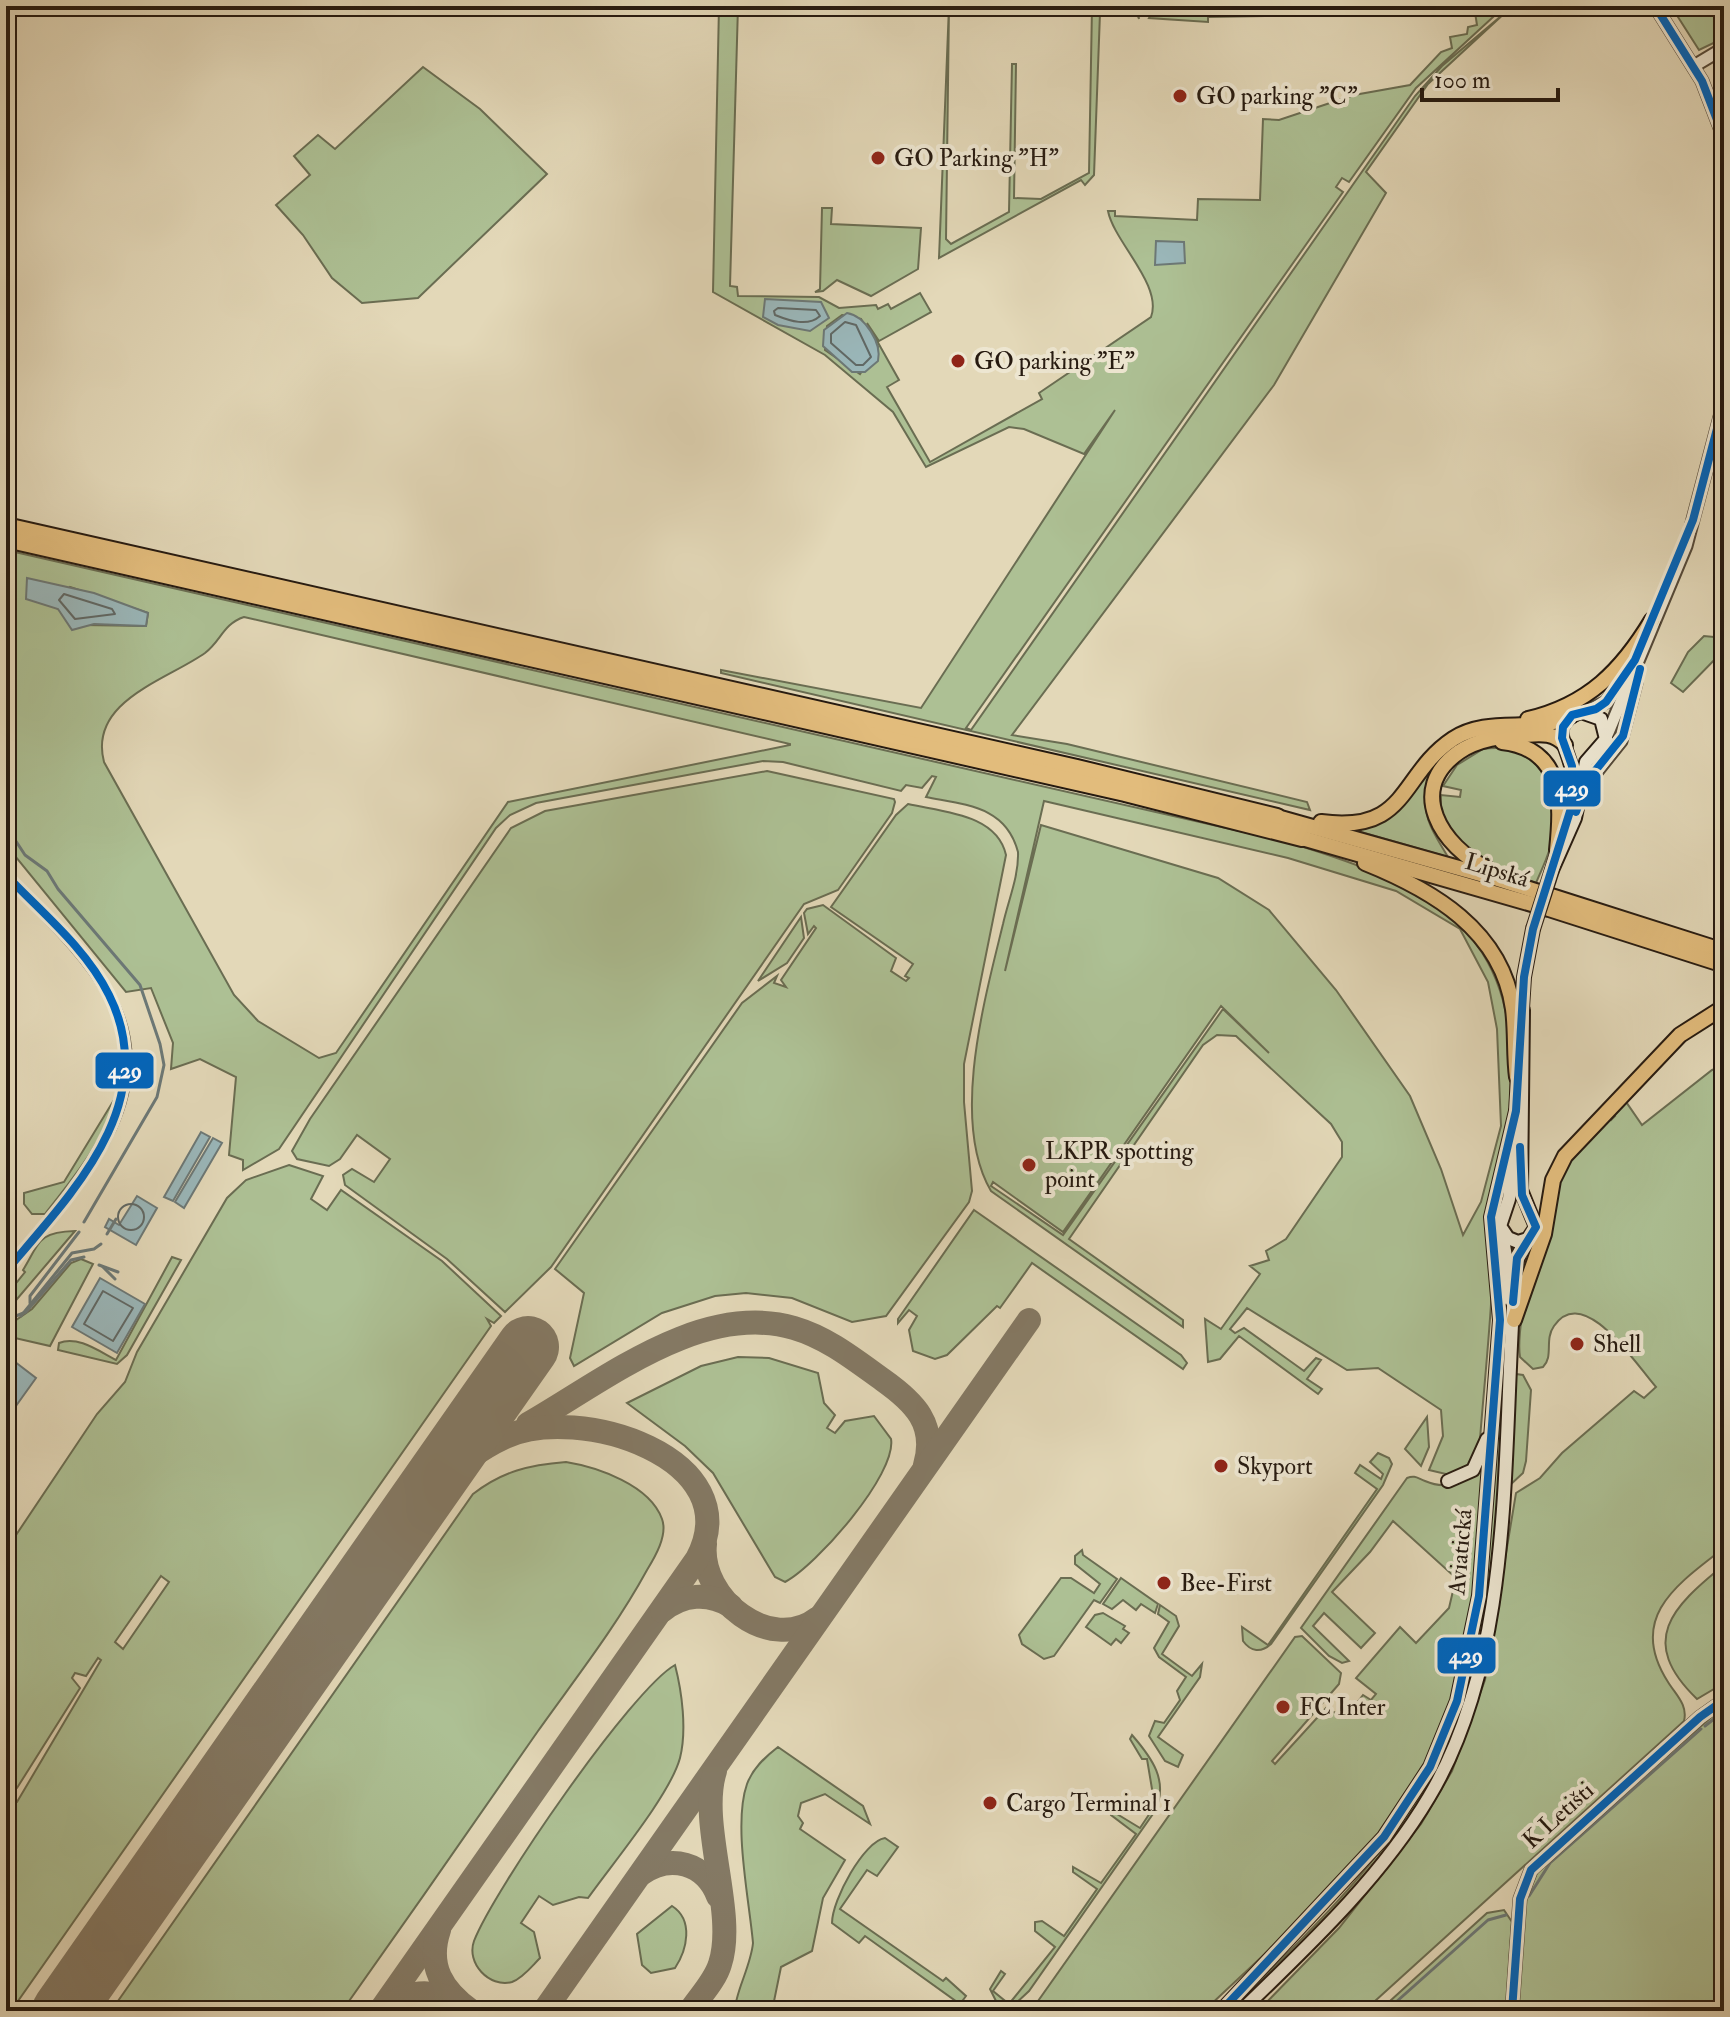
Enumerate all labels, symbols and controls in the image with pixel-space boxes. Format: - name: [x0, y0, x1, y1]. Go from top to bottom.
- scale bar: [1422, 52, 1558, 102]
- text: 100 m: [1434, 65, 1491, 96]
- place label: GO parking "C": [1196, 81, 1358, 112]
- marker: GO parking "C": [1171, 87, 1189, 105]
- place label: GO Parking "H": [894, 143, 1059, 174]
- marker: GO Parking "H": [869, 149, 887, 167]
- place label: GO parking "E": [974, 346, 1135, 377]
- marker: GO parking "E": [949, 352, 967, 370]
- line badge: 429: [1542, 769, 1602, 808]
- text: 429: [1554, 775, 1589, 803]
- street label: Lipská: [1461, 846, 1534, 895]
- line badge: 429: [94, 1051, 155, 1090]
- text: 429: [107, 1057, 142, 1085]
- place label: LKPR spotting point: [1044, 1136, 1195, 1195]
- marker: LKPR spotting point: [1020, 1156, 1038, 1174]
- place label: Shell: [1593, 1329, 1641, 1360]
- marker: Shell: [1568, 1335, 1586, 1353]
- place label: Skyport: [1237, 1451, 1313, 1482]
- marker: Skyport: [1212, 1457, 1230, 1475]
- street label: Aviatická: [1441, 1507, 1480, 1597]
- place label: Bee-First: [1180, 1568, 1272, 1599]
- marker: Bee-First: [1155, 1574, 1173, 1592]
- line badge: 429: [1436, 1636, 1497, 1675]
- text: 429: [1448, 1642, 1483, 1670]
- place label: FC Inter: [1299, 1692, 1385, 1723]
- marker: FC Inter: [1274, 1698, 1292, 1716]
- street label: K Letišti: [1516, 1775, 1601, 1856]
- place label: Cargo Terminal 1: [1006, 1788, 1171, 1819]
- marker: Cargo Terminal 1: [981, 1794, 999, 1812]

